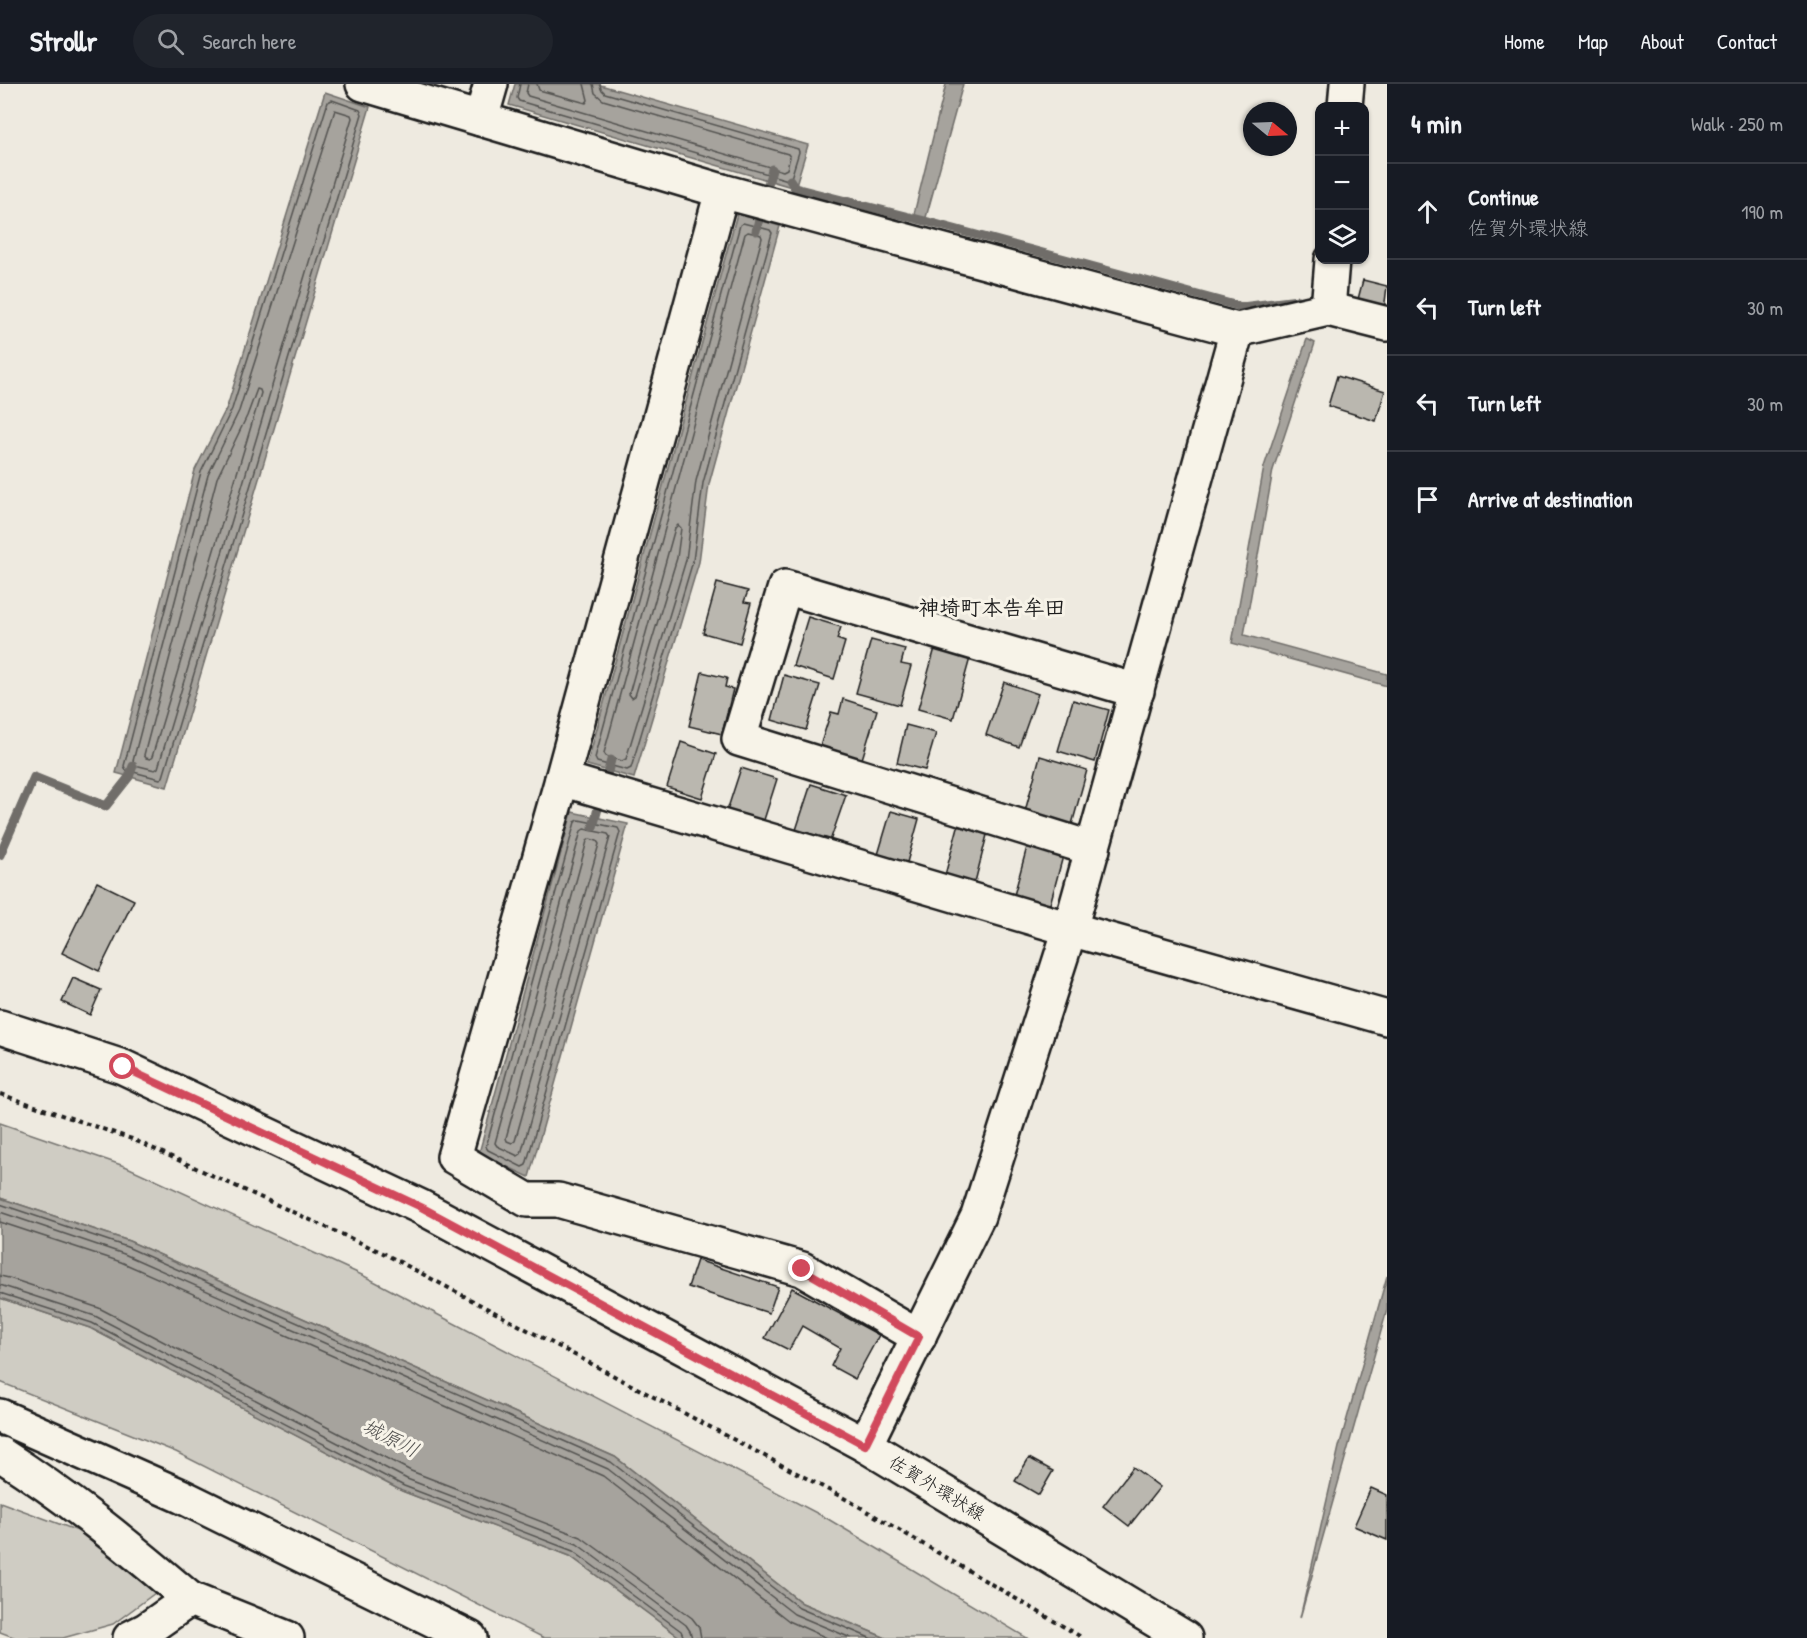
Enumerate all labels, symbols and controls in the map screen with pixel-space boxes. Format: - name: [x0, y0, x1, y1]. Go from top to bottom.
- search box: [133, 14, 553, 68]
- text: Strollr: [30, 22, 97, 60]
- icon: search: [154, 25, 187, 58]
- text: Search here: [202, 26, 296, 56]
- text: Home: [1504, 27, 1545, 56]
- text: Map: [1578, 27, 1608, 56]
- text: About: [1641, 27, 1684, 56]
- text: Contact: [1717, 27, 1777, 56]
- north arrow: [1243, 102, 1297, 156]
- map controls: [1315, 102, 1369, 264]
- button: +: [1315, 102, 1369, 156]
- text: 4 min: [1411, 106, 1462, 141]
- text: Walk · 250 m: [1691, 110, 1783, 137]
- button: −: [1315, 156, 1369, 210]
- text: Continue: [1468, 182, 1539, 212]
- icon: ahead: [1411, 195, 1444, 228]
- text: 190 m: [1741, 198, 1783, 225]
- button: layers: [1315, 210, 1369, 264]
- text: 佐賀外環状線: [1468, 214, 1588, 241]
- icon: left: [1411, 291, 1444, 324]
- text: Turn left: [1468, 292, 1541, 322]
- text: 30 m: [1747, 294, 1783, 321]
- icon: left: [1411, 387, 1444, 420]
- text: Turn left: [1468, 388, 1541, 418]
- text: 30 m: [1747, 390, 1783, 417]
- icon: arrive: [1411, 483, 1444, 516]
- text: Arrive at destination: [1468, 484, 1633, 514]
- district label: 神埼町本告牟田: [919, 593, 1066, 622]
- route start: [109, 1053, 135, 1079]
- route end: [788, 1255, 814, 1281]
- water label: 城原川: [358, 1412, 424, 1463]
- street label: 佐賀外環状線: [885, 1449, 990, 1526]

